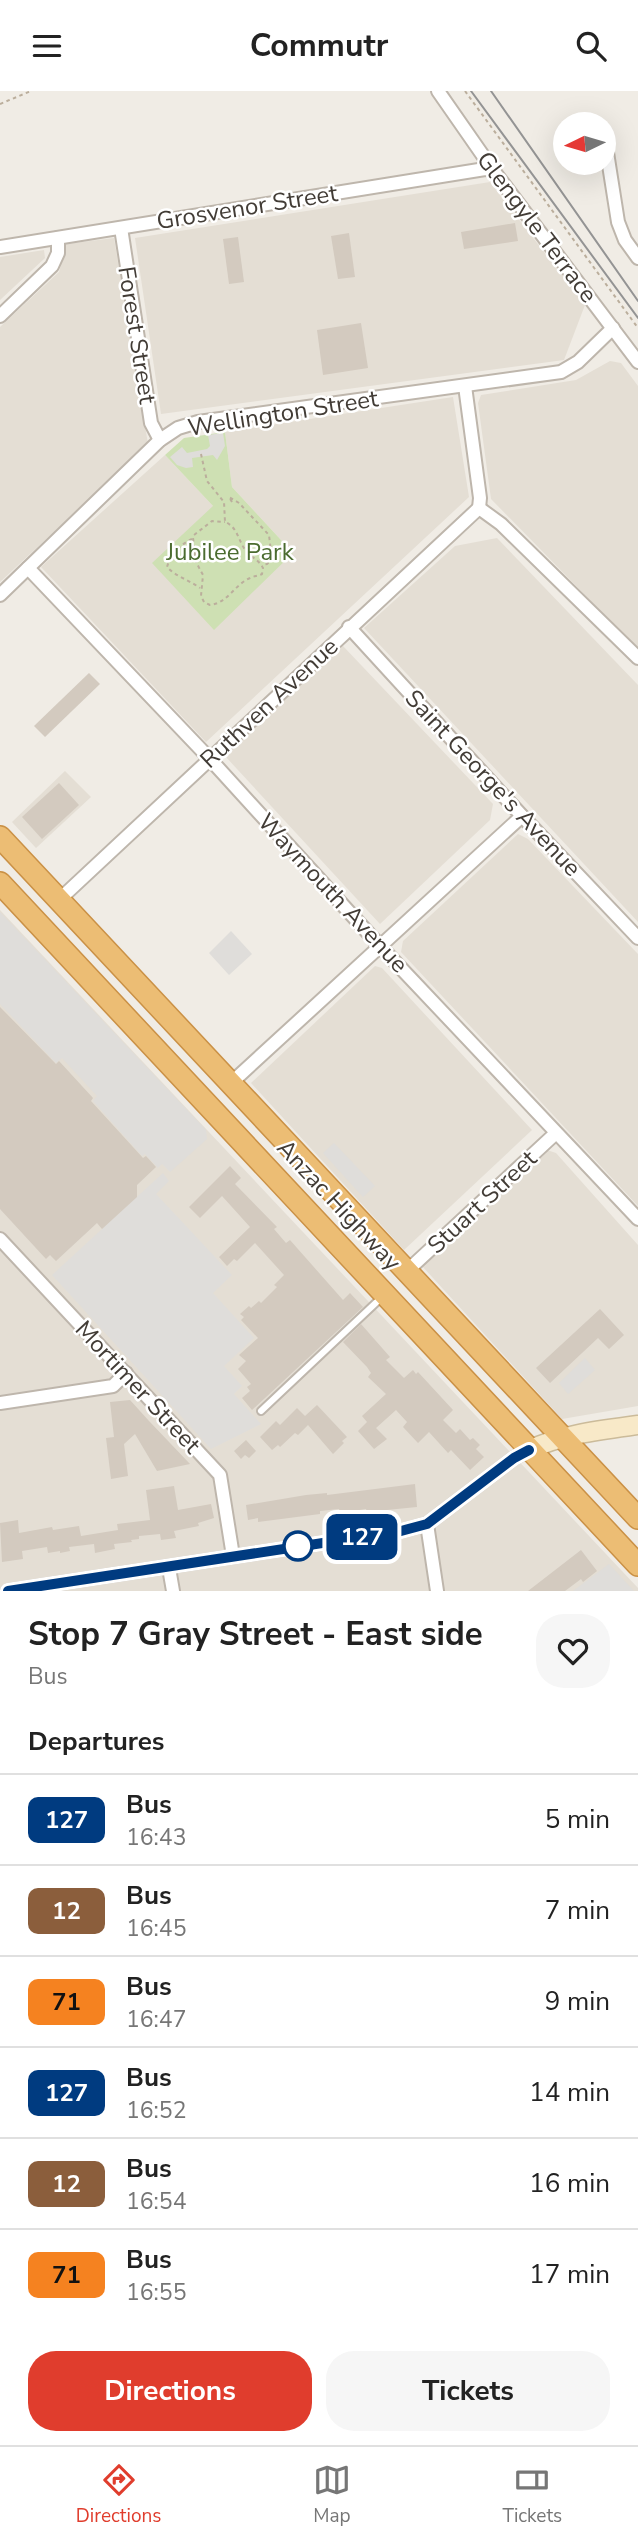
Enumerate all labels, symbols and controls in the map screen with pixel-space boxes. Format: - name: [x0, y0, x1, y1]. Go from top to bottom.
- text: Commutr: [250, 24, 388, 67]
- icon: menu: [28, 27, 66, 65]
- icon: search: [572, 27, 610, 65]
- north arrow: [553, 112, 616, 175]
- map controls: [553, 112, 616, 175]
- street label: Glengyle Terrace: [469, 145, 605, 309]
- street label: Grosvenor Street: [154, 177, 340, 237]
- street label: Forest Street: [110, 264, 164, 407]
- street label: Wellington Street: [186, 382, 381, 444]
- park label: Jubilee Park: [165, 536, 295, 568]
- street label: Ruthven Avenue: [193, 631, 345, 775]
- street label: Saint George's Avenue: [398, 683, 588, 883]
- street label: Waymouth Avenue: [251, 806, 415, 980]
- street label: Anzac Highway: [270, 1133, 409, 1278]
- street label: Stuart Street: [420, 1143, 544, 1261]
- street label: Mortimer Street: [68, 1314, 208, 1461]
- line badge: 127: [322, 1514, 402, 1560]
- text: 127: [340, 1521, 384, 1553]
- unlabelled marker: [283, 1531, 313, 1561]
- text: Stop 7 Gray Street - East side: [28, 1612, 483, 1657]
- button: heart: [536, 1614, 610, 1688]
- text: Bus: [28, 1661, 68, 1692]
- text: Departures: [28, 1724, 164, 1759]
- text: Bus: [126, 1787, 172, 1822]
- text: 5 min: [545, 1802, 610, 1837]
- text: 127: [45, 1804, 88, 1836]
- text: 16:43: [126, 1822, 186, 1853]
- text: Bus: [126, 1878, 172, 1913]
- text: 7 min: [545, 1893, 610, 1928]
- text: 12: [52, 1895, 81, 1927]
- text: 16:45: [126, 1913, 186, 1944]
- text: Bus: [126, 1969, 172, 2004]
- text: 9 min: [545, 1984, 610, 2019]
- text: 71: [52, 1986, 81, 2018]
- text: 16:47: [126, 2004, 186, 2035]
- text: Bus: [126, 2060, 172, 2095]
- text: 14 min: [529, 2075, 610, 2110]
- text: 127: [45, 2077, 88, 2109]
- text: 16:52: [126, 2095, 186, 2126]
- text: Bus: [126, 2151, 172, 2186]
- text: 16 min: [529, 2166, 610, 2201]
- text: 12: [52, 2168, 81, 2200]
- text: 16:54: [126, 2186, 186, 2217]
- text: Bus: [126, 2242, 172, 2277]
- text: 17 min: [529, 2257, 610, 2292]
- text: 71: [52, 2259, 81, 2291]
- text: 16:55: [126, 2277, 186, 2308]
- button: Directions: [28, 2351, 312, 2431]
- button: Tickets: [326, 2351, 610, 2431]
- tab: Directions: [76, 2461, 161, 2529]
- tab: Map: [313, 2461, 351, 2529]
- tab: Tickets: [502, 2461, 562, 2529]

